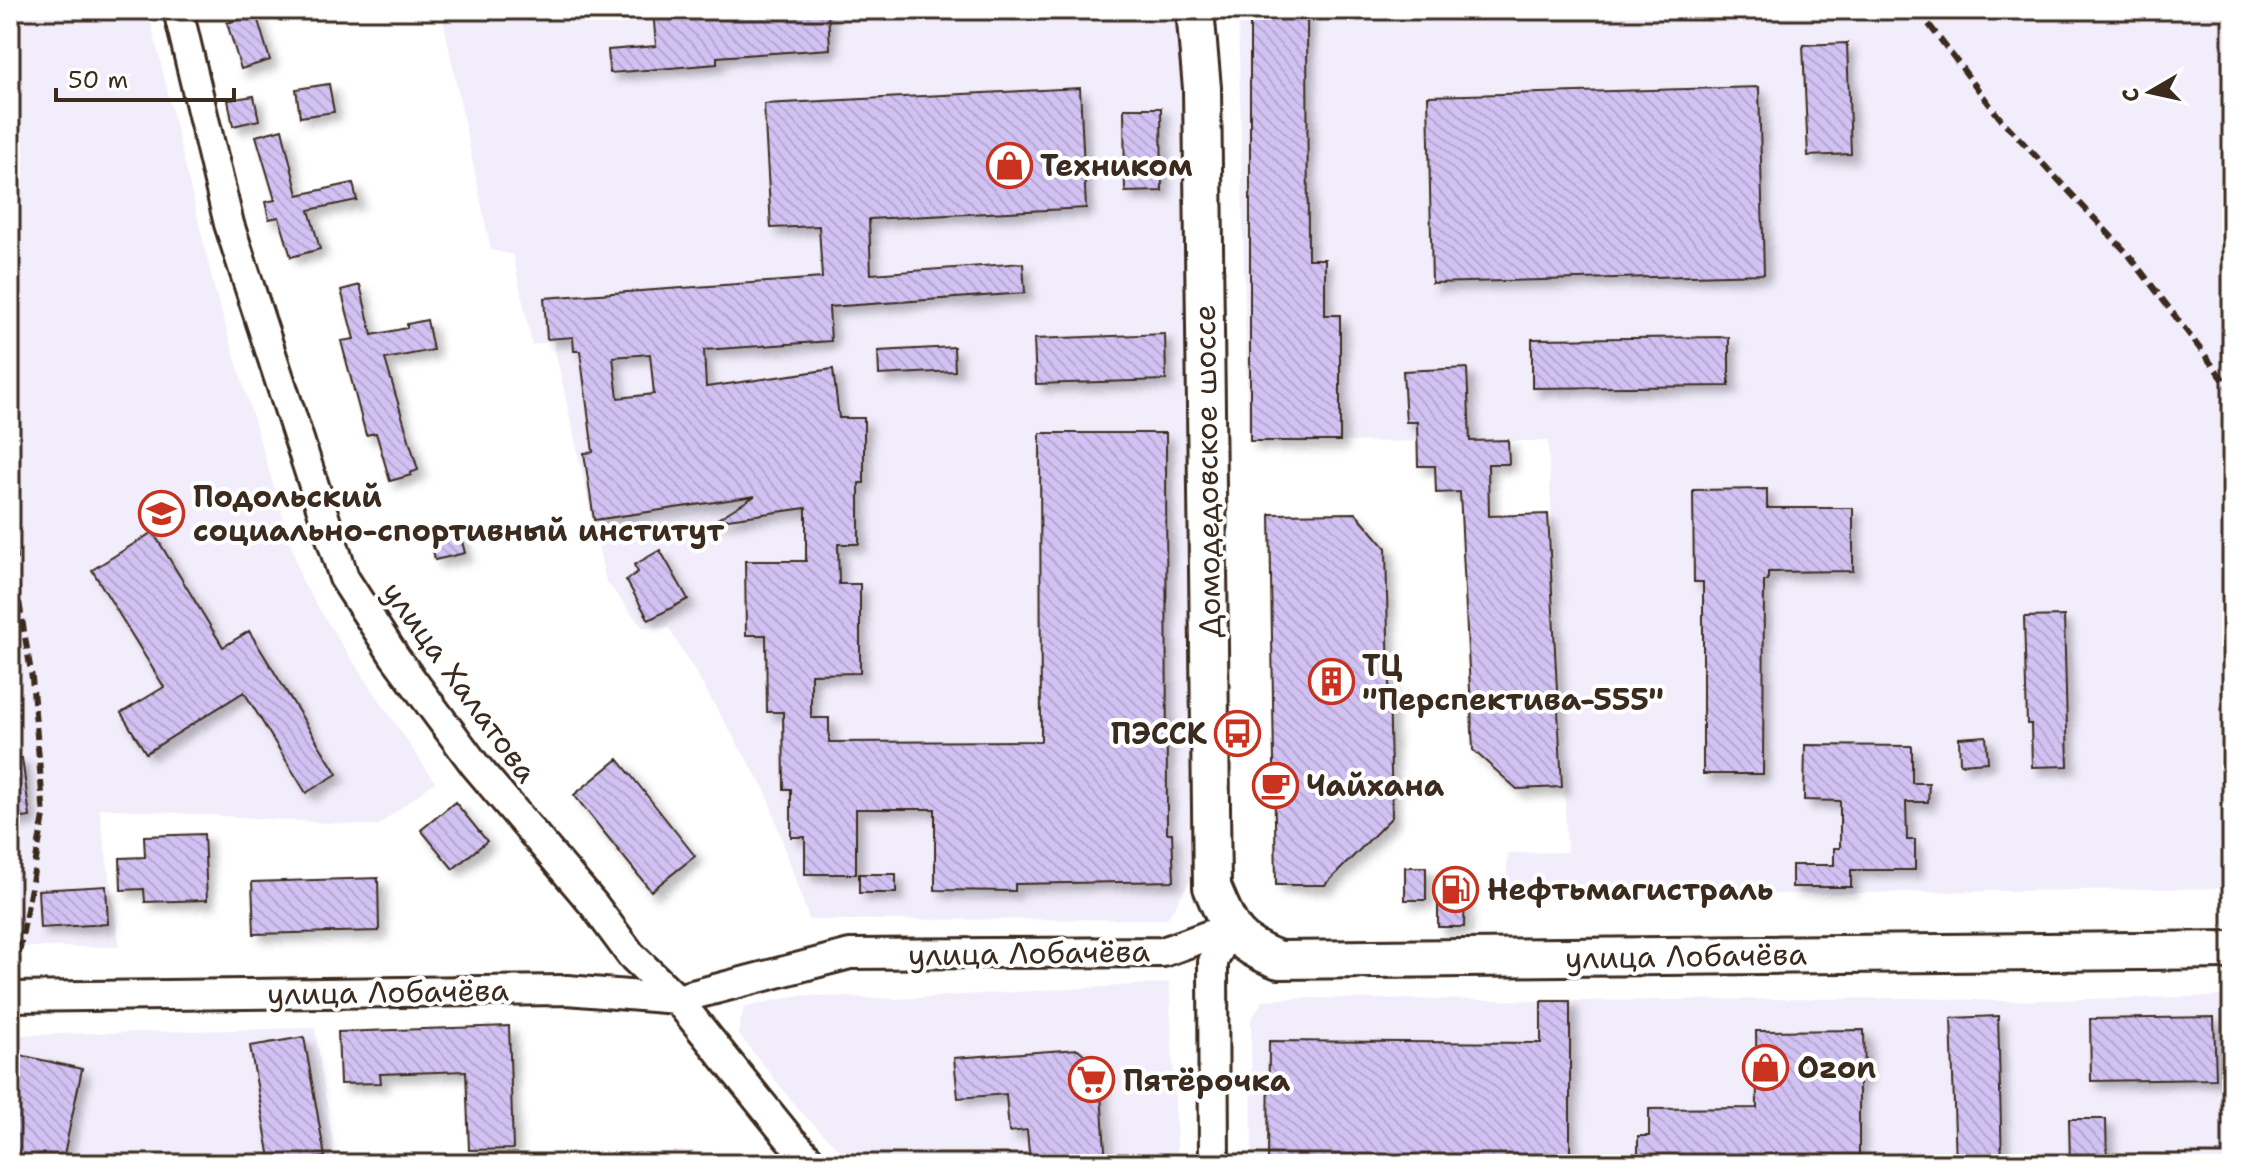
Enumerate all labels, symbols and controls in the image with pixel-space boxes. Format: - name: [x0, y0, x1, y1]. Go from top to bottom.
- scale bar: [56, 52, 234, 102]
- north arrow: [2110, 52, 2190, 132]
- text: 50 m: [68, 64, 128, 96]
- text: С: [2115, 86, 2146, 104]
- shop icon: Техником: [985, 141, 1033, 189]
- place label: Техником: [1040, 145, 1193, 186]
- street label: Домодедовское шоссе: [1184, 304, 1230, 638]
- place label: Подольский социально-спортивный институт: [193, 476, 724, 551]
- school or university icon: Подольский социально-спортивный институт: [138, 489, 186, 537]
- street label: улица Халатова: [373, 573, 547, 791]
- place label: ТЦ "Перспектива-555": [1362, 645, 1664, 720]
- building icon: ТЦ "Перспектива-555": [1307, 658, 1355, 706]
- bus stop icon: ПЭССК: [1214, 709, 1262, 757]
- place label: ПЭССК: [1111, 713, 1208, 754]
- cafe icon: Чайхана: [1251, 761, 1299, 809]
- place label: Чайхана: [1306, 765, 1445, 806]
- fuel station icon: Нефтьмагистраль: [1432, 865, 1480, 913]
- place label: Нефтьмагистраль: [1487, 869, 1773, 910]
- street label: улица Лобачёва: [908, 930, 1151, 976]
- street label: улица Лобачёва: [1565, 933, 1808, 979]
- street label: улица Лобачёва: [267, 969, 510, 1015]
- shop icon: Ozon: [1742, 1043, 1790, 1091]
- place label: Ozon: [1797, 1047, 1876, 1088]
- supermarket icon: Пятёрочка: [1068, 1056, 1116, 1104]
- place label: Пятёрочка: [1123, 1060, 1291, 1101]

